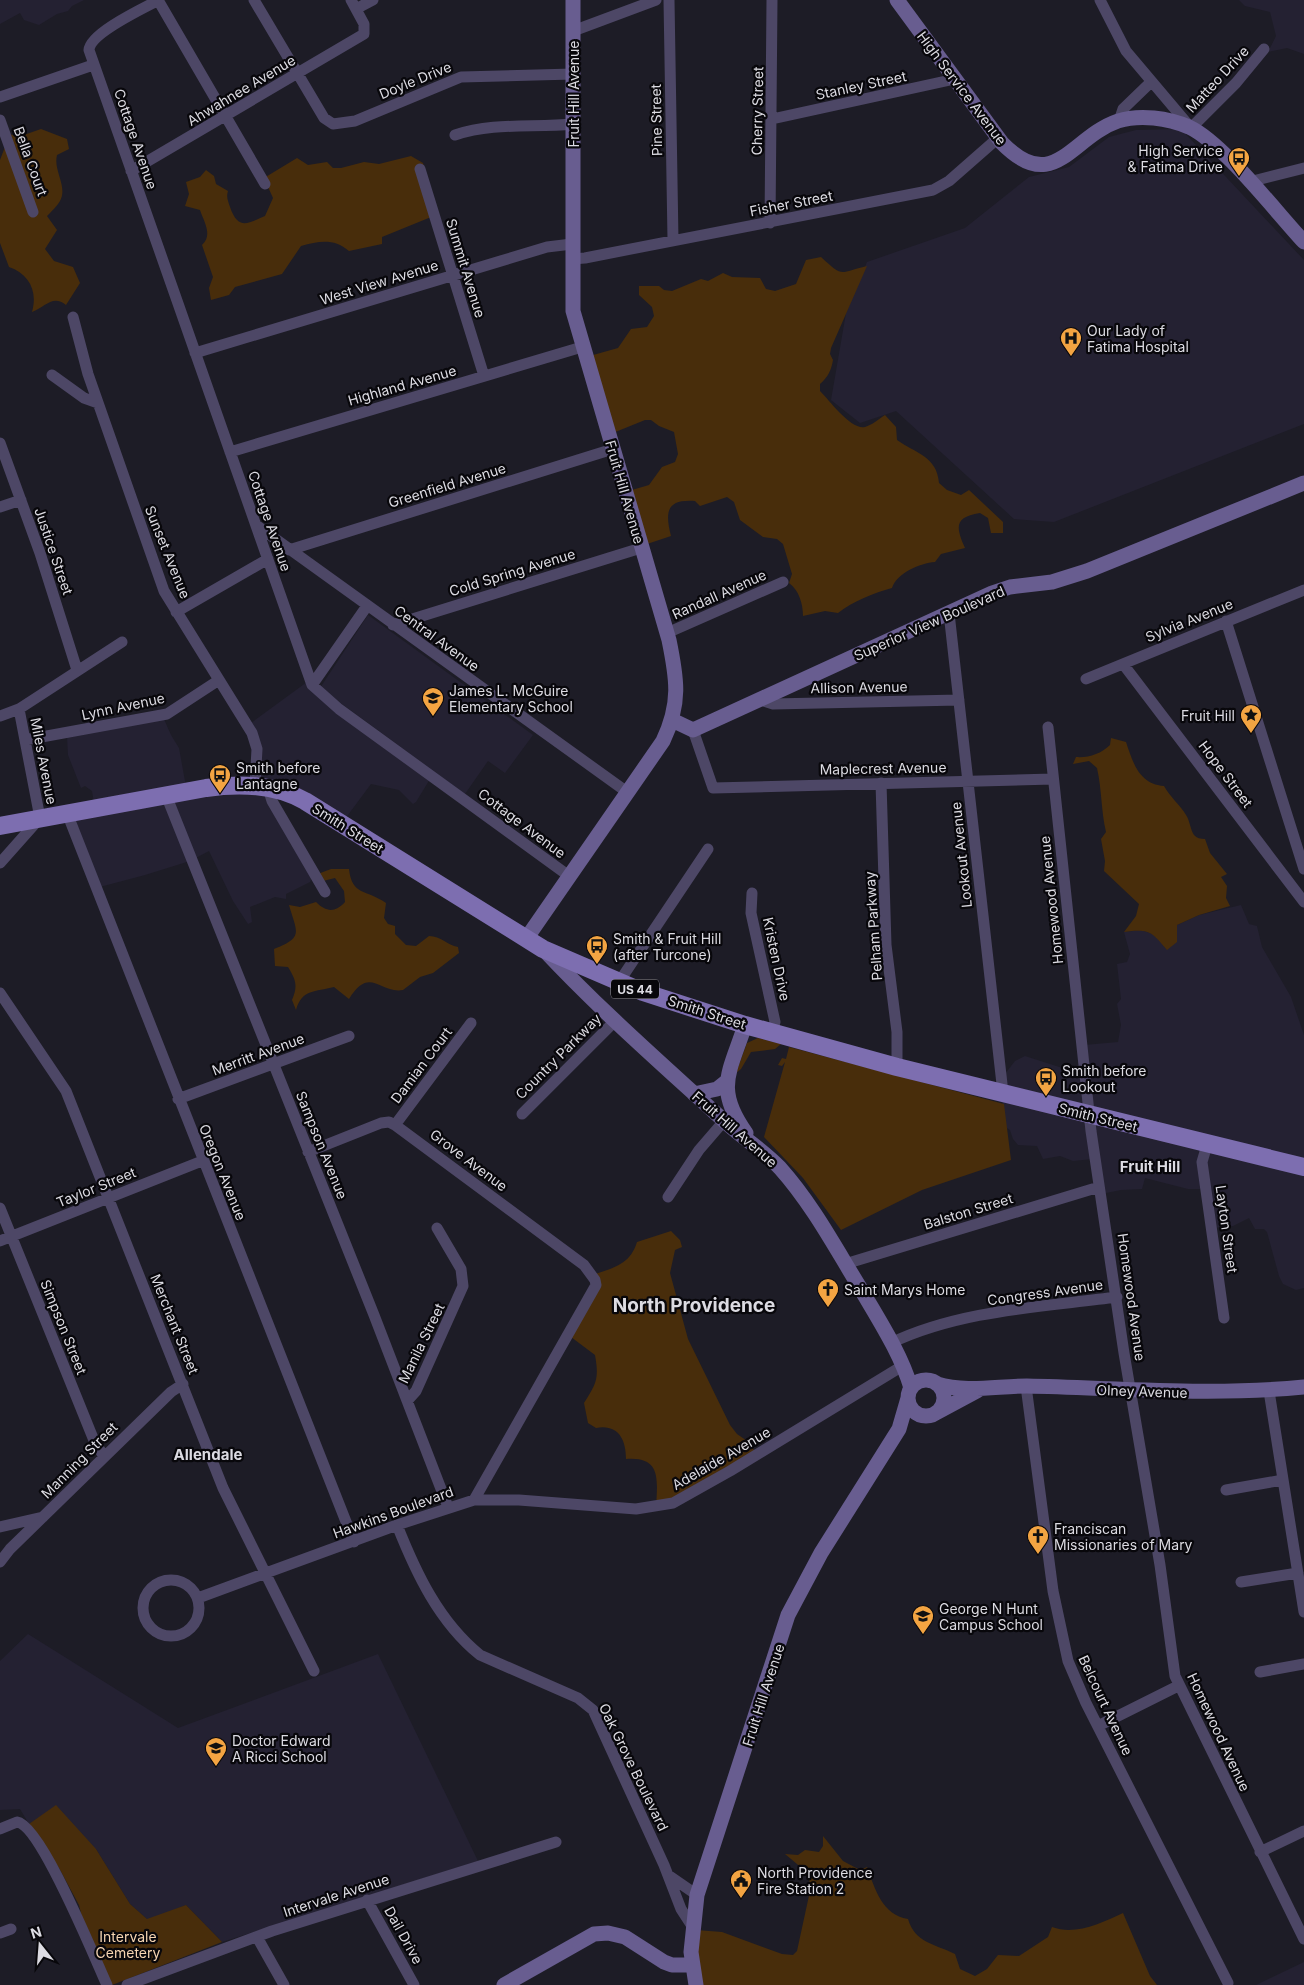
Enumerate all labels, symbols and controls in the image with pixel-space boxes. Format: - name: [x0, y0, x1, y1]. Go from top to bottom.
- street label: High Service Avenue: [914, 28, 1010, 148]
- street label: Fruit Hill Avenue: [565, 40, 582, 148]
- street label: Matteo Drive: [1182, 42, 1252, 116]
- street label: Ahwahnee Avenue: [184, 51, 298, 129]
- street label: Doyle Drive: [376, 58, 454, 102]
- street label: Cherry Street: [748, 66, 766, 156]
- street label: Stanley Street: [814, 67, 908, 103]
- street label: Pine Street: [647, 83, 665, 156]
- street label: Cottage Avenue: [111, 86, 161, 192]
- street label: Bella Court: [11, 124, 52, 199]
- place label: High Service & Fatima Drive: [1127, 142, 1223, 175]
- bus stop icon: High Service & Fatima Drive: [1227, 146, 1251, 177]
- street label: Fisher Street: [748, 187, 834, 219]
- street label: Summit Avenue: [443, 216, 489, 320]
- street label: West View Avenue: [318, 256, 440, 308]
- place label: Our Lady of Fatima Hospital: [1087, 322, 1189, 355]
- hospital icon: Our Lady of Fatima Hospital: [1059, 326, 1083, 357]
- street label: Highland Avenue: [346, 361, 458, 409]
- street label: Fruit Hill Avenue: [602, 438, 648, 546]
- street label: Greenfield Avenue: [386, 459, 508, 511]
- street label: Cottage Avenue: [245, 468, 295, 574]
- street label: Sunset Avenue: [142, 503, 194, 601]
- street label: Justice Street: [31, 505, 77, 597]
- street label: Cold Spring Avenue: [447, 545, 577, 599]
- street label: Randall Avenue: [669, 566, 769, 622]
- street label: Superior View Boulevard: [851, 582, 1007, 664]
- street label: Sylvia Avenue: [1143, 595, 1235, 645]
- street label: Central Avenue: [391, 601, 483, 675]
- street label: Allison Avenue: [810, 678, 908, 696]
- place label: James L. McGuire Elementary School: [449, 682, 573, 715]
- school or university icon: James L. McGuire Elementary School: [421, 686, 445, 717]
- street label: Lynn Avenue: [80, 689, 166, 723]
- place icon: Fruit Hill: [1239, 703, 1263, 734]
- place label: Fruit Hill: [1181, 707, 1235, 724]
- street label: Miles Avenue: [27, 716, 61, 806]
- street label: Hope Street: [1195, 737, 1257, 811]
- street label: Maplecrest Avenue: [819, 758, 947, 778]
- place label: Smith before Lantagne: [236, 759, 321, 792]
- bus stop icon: Smith before Lantagne: [208, 763, 232, 794]
- street label: Cottage Avenue: [475, 785, 569, 861]
- street label: Smith Street: [309, 799, 387, 857]
- street label: Lookout Avenue: [947, 801, 975, 909]
- street label: Homewood Avenue: [1036, 835, 1066, 965]
- street label: Pelham Parkway: [861, 871, 885, 981]
- street label: Kristen Drive: [760, 916, 794, 1002]
- place label: Smith & Fruit Hill (after Turcone): [613, 930, 721, 963]
- bus stop icon: Smith & Fruit Hill (after Turcone): [585, 934, 609, 965]
- road number: US 44: [611, 980, 659, 999]
- street label: Smith Street: [666, 991, 749, 1033]
- street label: Country Parkway: [512, 1010, 604, 1102]
- street label: Damian Court: [387, 1023, 455, 1106]
- street label: Merritt Avenue: [209, 1029, 307, 1079]
- place label: Smith before Lookout: [1062, 1062, 1147, 1095]
- bus stop icon: Smith before Lookout: [1034, 1066, 1058, 1097]
- street label: Fruit Hill Avenue: [689, 1087, 781, 1171]
- street label: Sampson Avenue: [293, 1089, 351, 1201]
- street label: Smith Street: [1057, 1099, 1140, 1135]
- street label: Oregon Avenue: [196, 1121, 250, 1223]
- street label: Grove Avenue: [427, 1125, 511, 1195]
- district label: Fruit Hill: [1120, 1157, 1180, 1176]
- street label: Taylor Street: [54, 1163, 139, 1211]
- street label: Layton Street: [1212, 1184, 1242, 1274]
- street label: Balston Street: [921, 1189, 1015, 1233]
- street label: Homewood Avenue: [1115, 1232, 1149, 1362]
- street label: Merchant Street: [147, 1272, 203, 1377]
- street label: Congress Avenue: [986, 1275, 1104, 1309]
- street label: Simpson Street: [37, 1277, 91, 1377]
- church icon: Saint Marys Home: [816, 1277, 840, 1308]
- place label: Saint Marys Home: [844, 1281, 965, 1298]
- district label: North Providence: [613, 1294, 775, 1317]
- street label: Manila Street: [394, 1300, 448, 1386]
- street label: Olney Avenue: [1096, 1381, 1188, 1401]
- street label: Manning Street: [37, 1418, 121, 1502]
- street label: Adelaide Avenue: [669, 1423, 773, 1493]
- district label: Allendale: [174, 1445, 242, 1464]
- street label: Hawkins Boulevard: [331, 1482, 455, 1542]
- place label: Franciscan Missionaries of Mary: [1054, 1520, 1193, 1553]
- church icon: Franciscan Missionaries of Mary: [1026, 1524, 1050, 1555]
- place label: George N Hunt Campus School: [939, 1600, 1043, 1633]
- school or university icon: George N Hunt Campus School: [911, 1604, 935, 1635]
- street label: Fruit Hill Avenue: [738, 1641, 788, 1749]
- street label: Belcourt Avenue: [1075, 1652, 1137, 1758]
- street label: Homewood Avenue: [1184, 1670, 1254, 1794]
- street label: Oak Grove Boulevard: [596, 1700, 672, 1834]
- place label: Doctor Edward A Ricci School: [232, 1732, 330, 1765]
- school or university icon: Doctor Edward A Ricci School: [204, 1736, 228, 1767]
- place label: North Providence Fire Station 2: [757, 1864, 873, 1897]
- public building icon: North Providence Fire Station 2: [729, 1868, 753, 1899]
- street label: Intervale Avenue: [281, 1870, 391, 1920]
- street label: Dail Drive: [381, 1903, 427, 1967]
- north arrow: [15, 1920, 65, 1970]
- text: N: [28, 1922, 44, 1942]
- park label: Intervale Cemetery: [96, 1928, 161, 1961]

